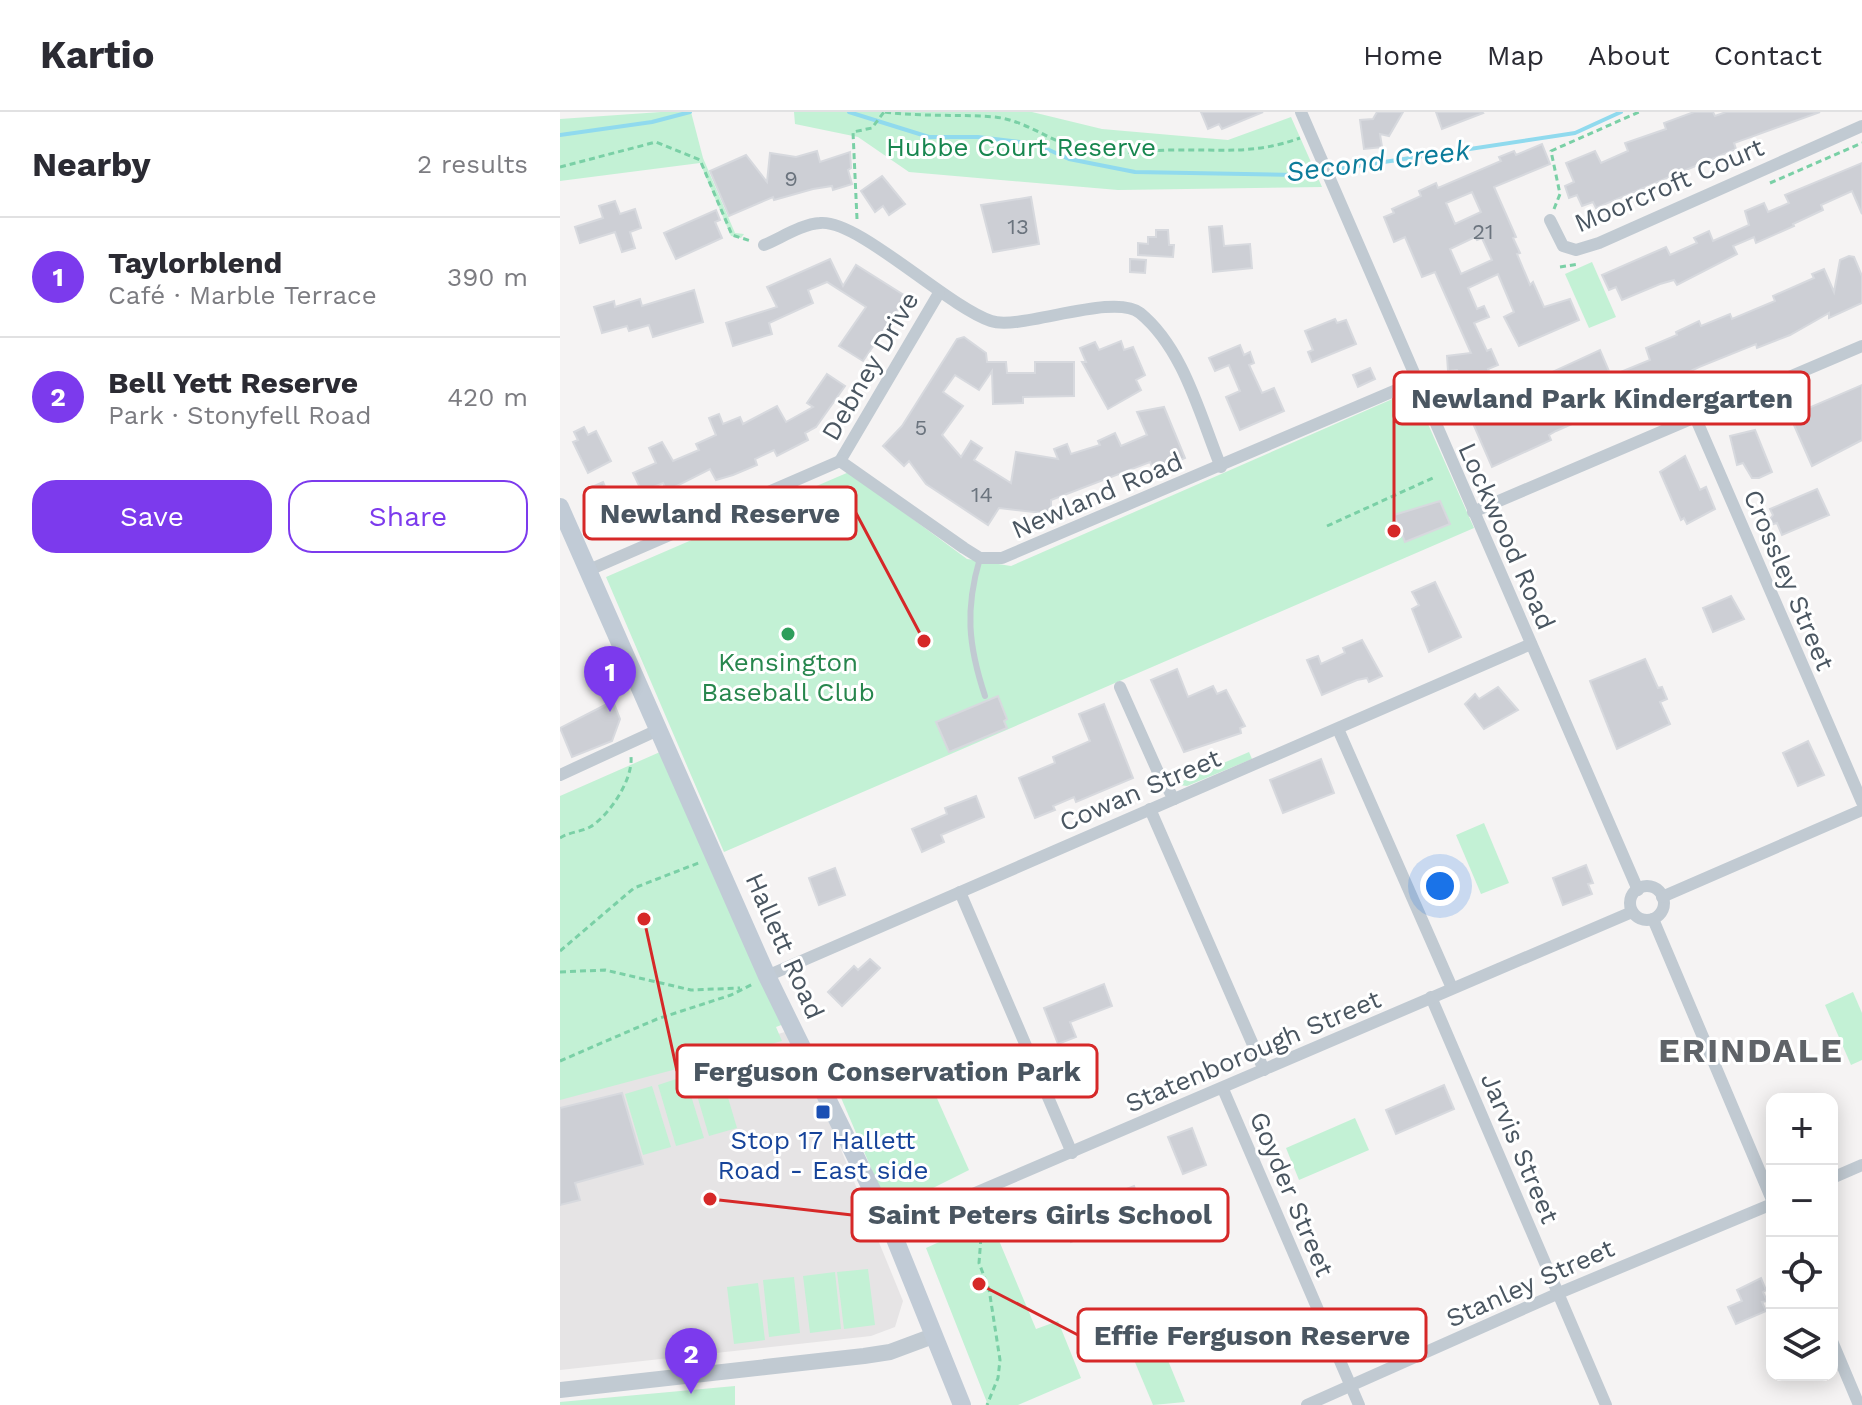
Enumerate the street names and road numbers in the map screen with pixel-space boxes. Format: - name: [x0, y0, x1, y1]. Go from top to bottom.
- street label: Moorcroft Court: [1570, 132, 1768, 238]
- street label: Debney Drive: [815, 286, 925, 446]
- street label: Lockwood Road: [1452, 438, 1562, 634]
- street label: Newland Road: [1007, 445, 1187, 545]
- street label: Crossley Street: [1737, 485, 1841, 675]
- street label: Cowan Street: [1055, 742, 1225, 837]
- street label: Hallett Road: [739, 868, 831, 1024]
- street label: Statenborough Street: [1121, 984, 1385, 1118]
- street label: Jarvis Street: [1475, 1068, 1565, 1228]
- street label: Goyder Street: [1244, 1107, 1340, 1281]
- street label: Stanley Street: [1441, 1233, 1619, 1333]

